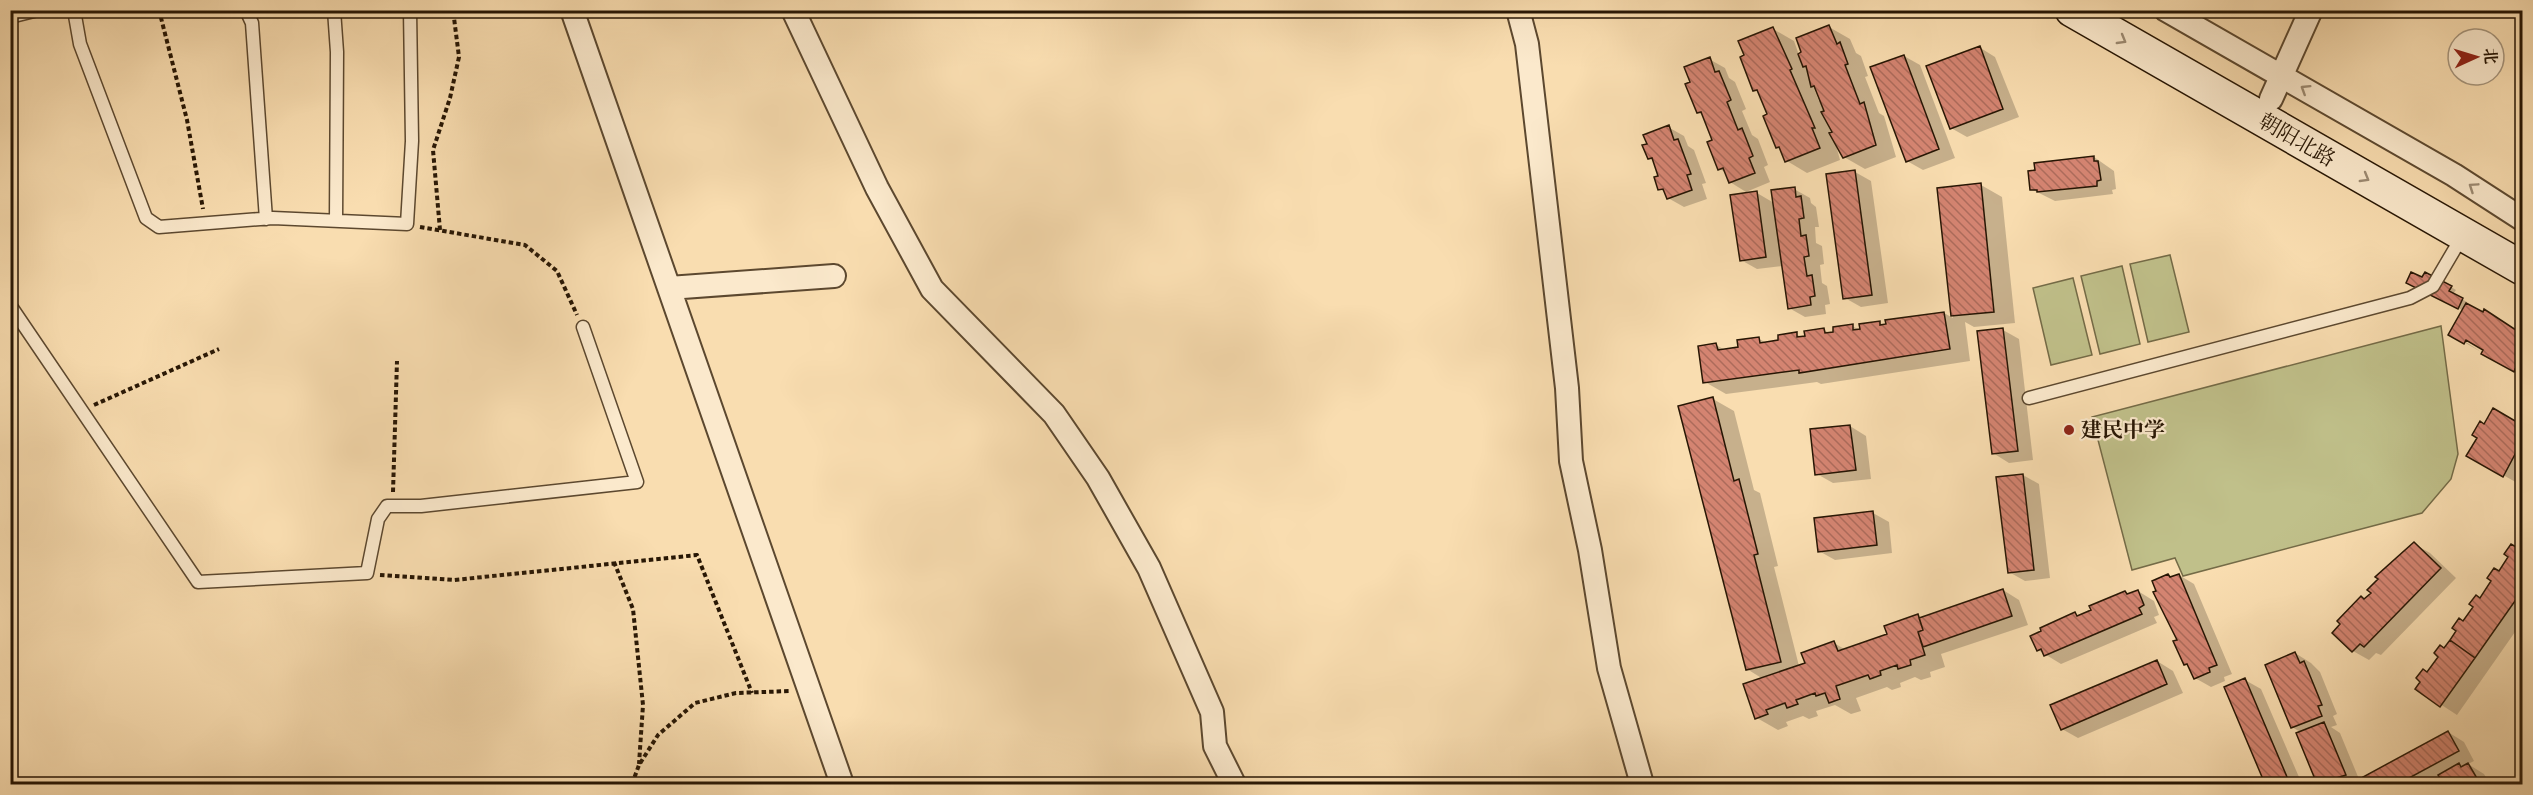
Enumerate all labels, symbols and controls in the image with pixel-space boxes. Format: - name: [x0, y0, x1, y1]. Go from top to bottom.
- north arrow: [2446, 27, 2506, 87]
- one-way arrow: [2116, 33, 2126, 45]
- text: 北: [2478, 47, 2503, 65]
- one-way arrow: [2301, 84, 2311, 96]
- street label: 朝阳北路: [2253, 105, 2341, 174]
- one-way arrow: [2359, 171, 2369, 182]
- one-way arrow: [2469, 183, 2479, 195]
- place label: 建民中学: [2081, 414, 2165, 445]
- marker: 建民中学: [2062, 423, 2076, 437]

